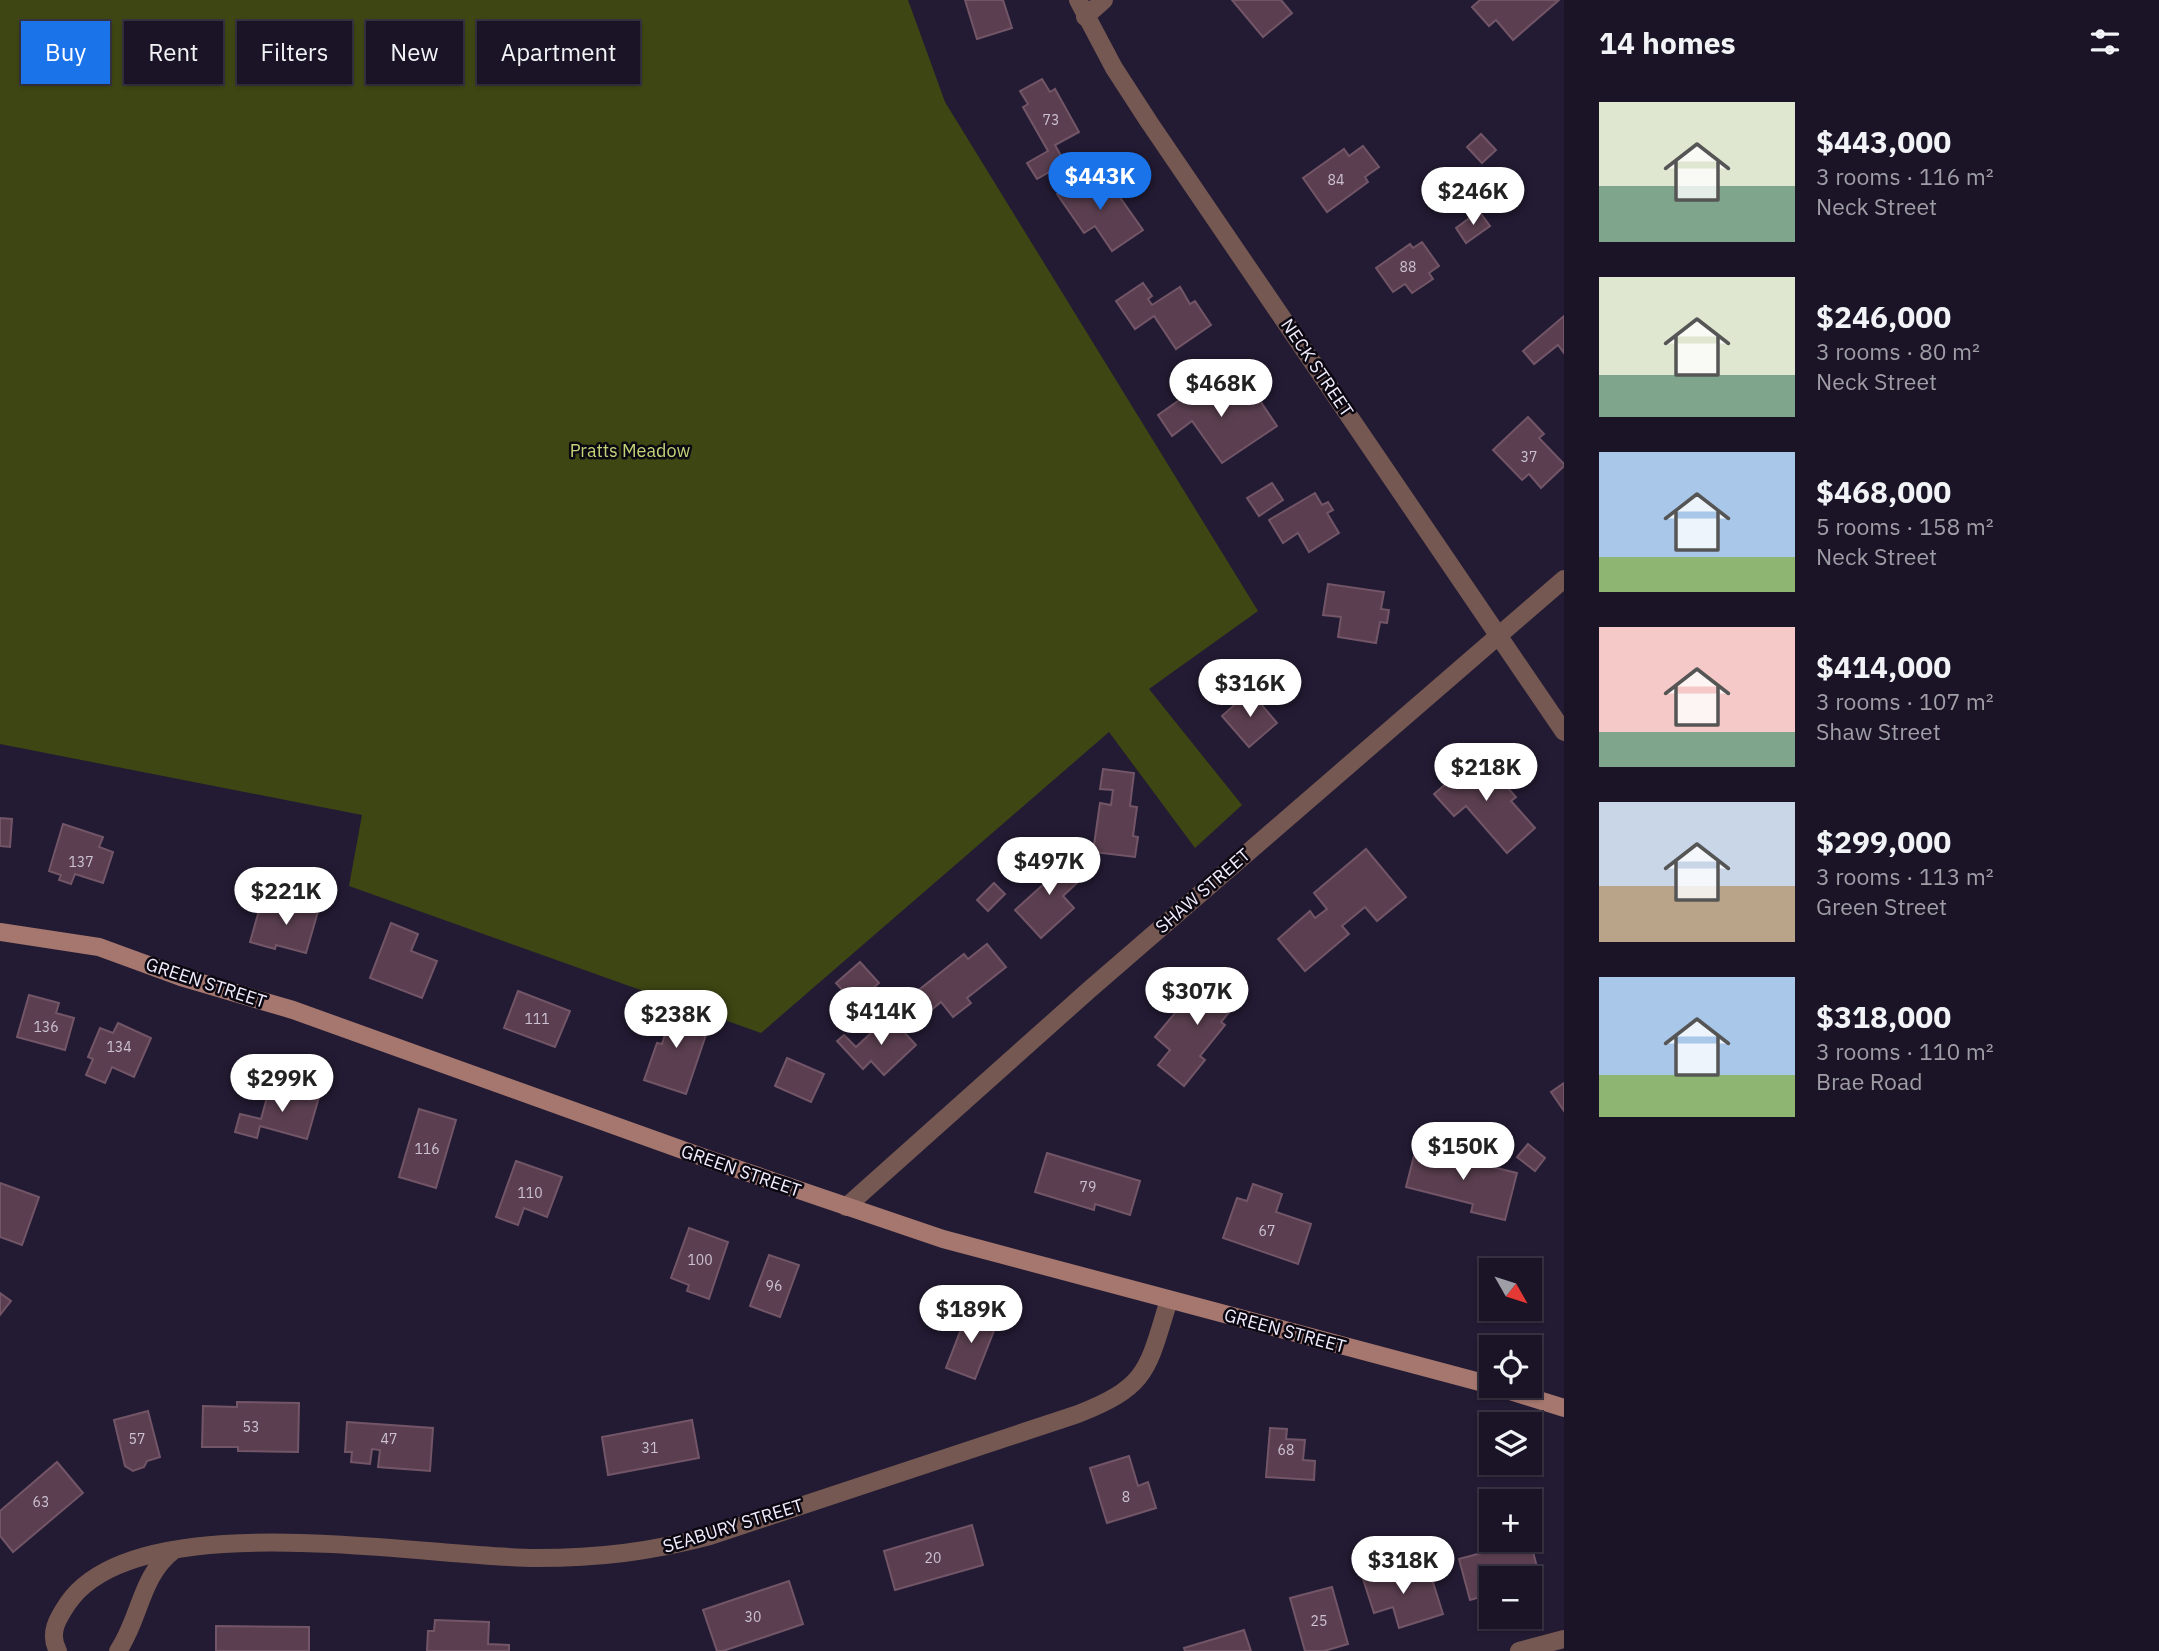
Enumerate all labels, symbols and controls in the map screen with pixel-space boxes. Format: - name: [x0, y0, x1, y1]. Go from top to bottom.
- chip: Buy: [21, 21, 110, 84]
- chip: Rent: [124, 21, 223, 84]
- chip: Filters: [237, 21, 352, 84]
- chip: New: [366, 21, 463, 84]
- chip: Apartment: [477, 21, 640, 84]
- text: 14 homes: [1599, 23, 1736, 62]
- icon: filters: [2086, 23, 2124, 61]
- house number: 73: [1043, 111, 1059, 129]
- text: $443,000: [1816, 122, 1951, 161]
- icon: home: [1655, 130, 1739, 214]
- pin: $443K: [1051, 152, 1149, 212]
- text: $443K: [1064, 160, 1136, 190]
- text: 3 rooms · 116 m²: [1816, 161, 1994, 191]
- pin: $246K: [1424, 168, 1522, 227]
- house number: 84: [1328, 171, 1344, 189]
- text: $246K: [1437, 175, 1509, 205]
- text: Neck Street: [1816, 191, 1937, 221]
- house number: 88: [1400, 258, 1416, 276]
- text: $246,000: [1816, 297, 1951, 336]
- icon: home: [1655, 305, 1739, 389]
- street label: NECK STREET: [1276, 314, 1359, 421]
- text: 3 rooms · 80 m²: [1816, 336, 1980, 366]
- pin: $468K: [1172, 360, 1270, 419]
- text: Neck Street: [1816, 366, 1937, 396]
- text: $468K: [1185, 367, 1257, 397]
- park label: Pratts Meadow: [570, 439, 691, 462]
- house number: 37: [1521, 448, 1537, 466]
- text: $468,000: [1816, 472, 1951, 511]
- icon: home: [1655, 480, 1739, 564]
- text: 5 rooms · 158 m²: [1816, 511, 1994, 541]
- text: Neck Street: [1816, 541, 1937, 571]
- text: $414,000: [1816, 647, 1951, 686]
- icon: home: [1655, 655, 1739, 739]
- pin: $316K: [1201, 660, 1299, 719]
- text: $316K: [1214, 667, 1286, 697]
- text: 3 rooms · 107 m²: [1816, 686, 1994, 716]
- text: Shaw Street: [1816, 716, 1941, 746]
- pin: $218K: [1437, 744, 1535, 803]
- text: $218K: [1450, 751, 1522, 781]
- text: $299,000: [1816, 822, 1951, 861]
- icon: home: [1655, 830, 1739, 914]
- pin: $497K: [1000, 838, 1098, 897]
- street label: SHAW STREET: [1150, 843, 1255, 938]
- text: $497K: [1013, 845, 1085, 875]
- house number: 137: [68, 853, 94, 871]
- text: 3 rooms · 113 m²: [1816, 861, 1994, 891]
- pin: $221K: [237, 867, 335, 927]
- text: $221K: [250, 875, 322, 905]
- text: Green Street: [1816, 891, 1947, 921]
- street label: GREEN STREET: [143, 952, 269, 1013]
- pin: $307K: [1148, 968, 1246, 1027]
- text: $307K: [1161, 975, 1233, 1005]
- pin: $414K: [832, 988, 930, 1047]
- pin: $238K: [627, 990, 725, 1050]
- text: $414K: [845, 995, 917, 1025]
- text: $318,000: [1816, 997, 1951, 1036]
- text: $238K: [640, 998, 712, 1028]
- icon: home: [1655, 1005, 1739, 1089]
- house number: 111: [524, 1010, 550, 1028]
- house number: 136: [33, 1018, 59, 1036]
- text: 3 rooms · 110 m²: [1816, 1036, 1994, 1066]
- house number: 134: [106, 1038, 132, 1056]
- pin: $299K: [233, 1054, 331, 1114]
- text: $299K: [246, 1062, 318, 1092]
- text: Brae Road: [1816, 1066, 1923, 1096]
- pin: $150K: [1414, 1122, 1512, 1182]
- text: $150K: [1427, 1130, 1499, 1160]
- street label: GREEN STREET: [678, 1139, 804, 1202]
- house number: 116: [414, 1140, 440, 1158]
- house number: 79: [1080, 1178, 1096, 1196]
- house number: 110: [517, 1184, 543, 1202]
- house number: 67: [1259, 1222, 1275, 1240]
- house number: 100: [687, 1251, 713, 1269]
- north arrow: [1479, 1258, 1542, 1321]
- map controls: [1479, 1258, 1542, 1629]
- house number: 96: [766, 1277, 782, 1295]
- pin: $189K: [922, 1286, 1020, 1345]
- text: $189K: [935, 1293, 1007, 1323]
- street label: GREEN STREET: [1222, 1303, 1349, 1358]
- button: locate: [1479, 1335, 1542, 1398]
- button: layers: [1479, 1412, 1542, 1475]
- house number: 53: [243, 1418, 259, 1436]
- house number: 57: [129, 1430, 145, 1448]
- house number: 47: [381, 1430, 397, 1448]
- house number: 31: [642, 1439, 658, 1457]
- house number: 68: [1278, 1441, 1294, 1459]
- house number: 8: [1122, 1488, 1130, 1506]
- button: +: [1479, 1489, 1542, 1552]
- house number: 63: [33, 1493, 49, 1511]
- street label: SEABURY STREET: [660, 1493, 806, 1558]
- pin: $318K: [1354, 1536, 1452, 1596]
- text: $318K: [1367, 1544, 1439, 1574]
- house number: 20: [925, 1549, 941, 1567]
- button: −: [1479, 1566, 1542, 1629]
- house number: 30: [745, 1608, 761, 1626]
- house number: 25: [1311, 1612, 1327, 1630]

